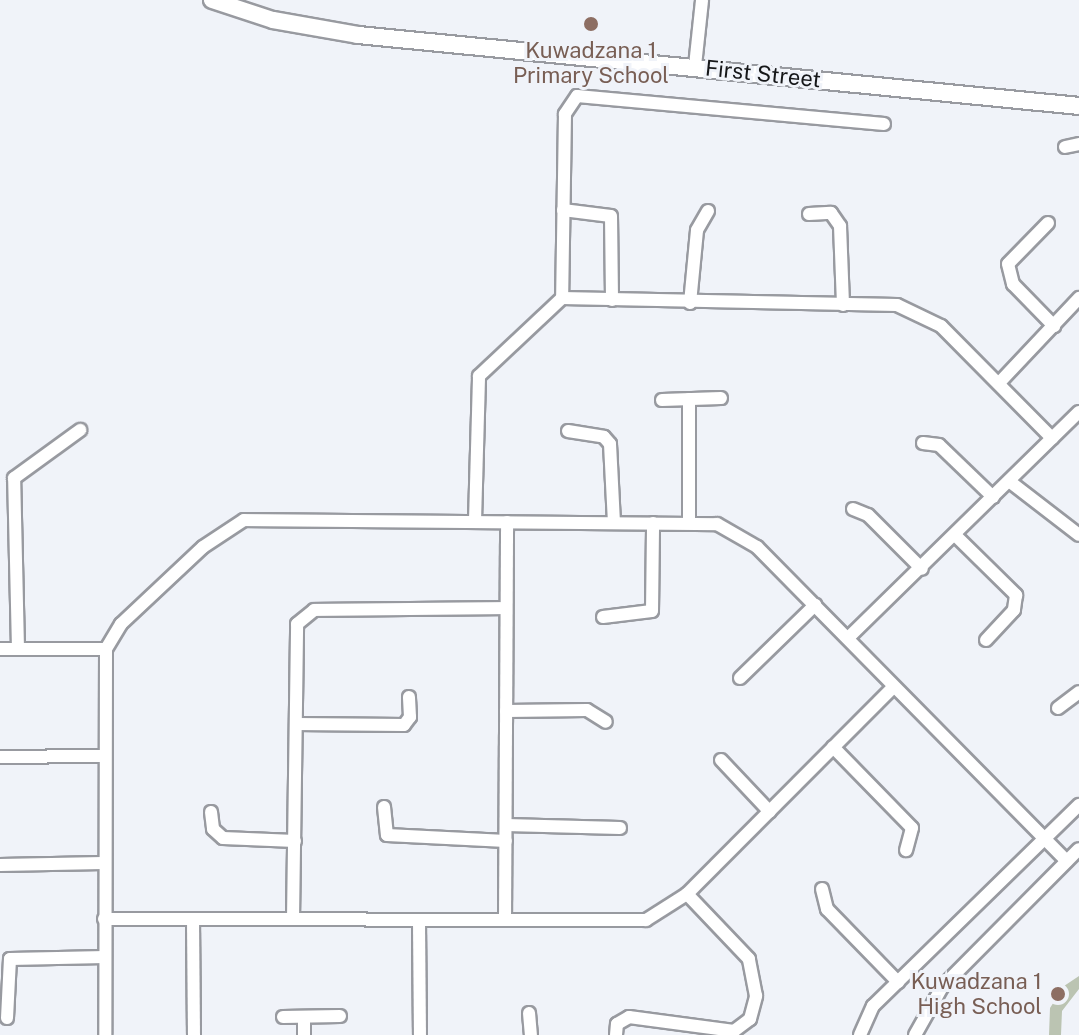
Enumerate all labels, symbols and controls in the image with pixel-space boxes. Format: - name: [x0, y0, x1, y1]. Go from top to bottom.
- marker: Kuwadzana 1 Primary School: [582, 15, 600, 33]
- place label: Kuwadzana 1 Primary School: [513, 37, 669, 88]
- street label: First Street: [704, 55, 822, 93]
- place label: Kuwadzana 1 High School: [911, 968, 1042, 1020]
- marker: Kuwadzana 1 High School: [1049, 985, 1067, 1003]

